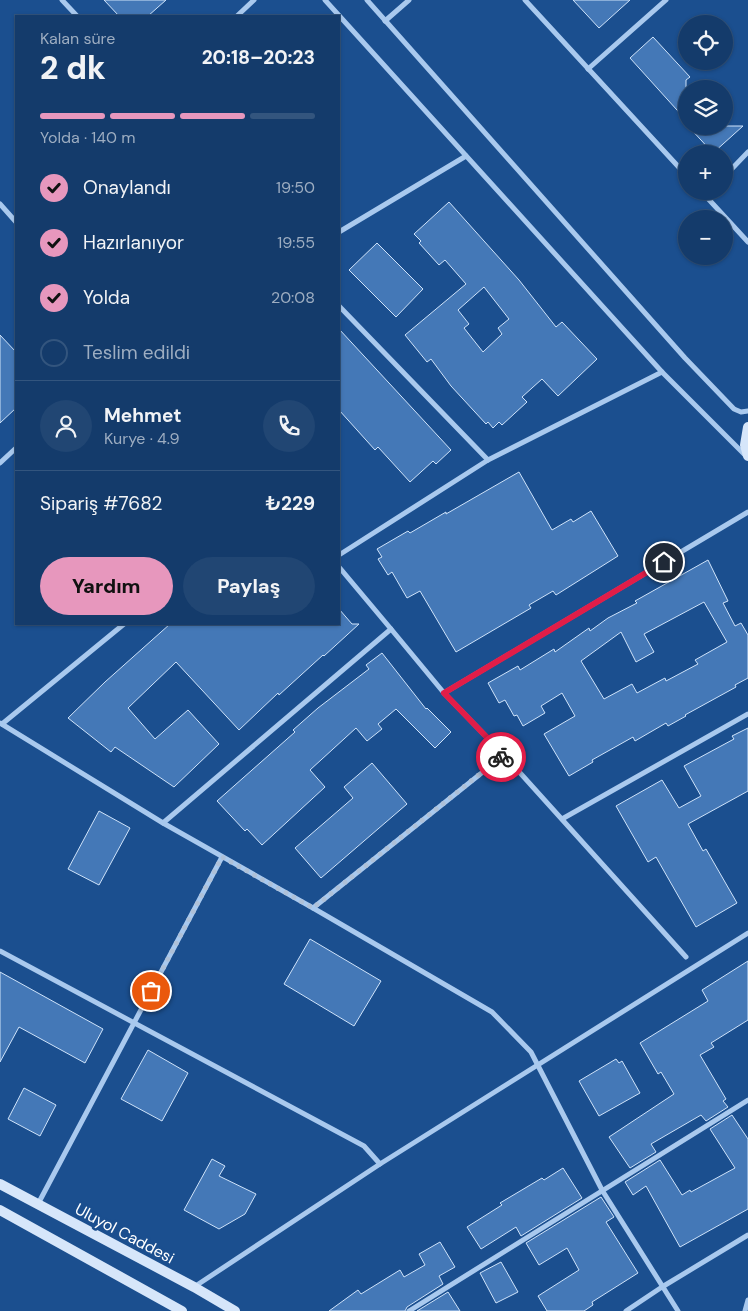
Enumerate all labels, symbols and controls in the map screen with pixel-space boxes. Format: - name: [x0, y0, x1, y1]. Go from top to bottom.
- map controls: [678, 15, 733, 265]
- button: locate: [678, 15, 733, 70]
- text: Kalan süre: [40, 28, 115, 49]
- text: 20:18–20:23: [202, 45, 315, 70]
- text: 2 dk: [40, 47, 106, 89]
- button: layers: [678, 80, 733, 135]
- text: Yolda · 140 m: [40, 127, 136, 148]
- button: +: [678, 145, 733, 200]
- icon: check: [40, 174, 68, 202]
- text: Onaylandı: [83, 175, 171, 200]
- text: 19:50: [276, 177, 315, 198]
- button: −: [678, 210, 733, 265]
- icon: check: [40, 229, 68, 257]
- text: Hazırlanıyor: [83, 230, 184, 255]
- text: 19:55: [277, 232, 315, 253]
- icon: check: [40, 284, 68, 312]
- text: Yolda: [83, 285, 130, 310]
- text: 20:08: [271, 287, 315, 308]
- text: Teslim edildi: [83, 340, 190, 365]
- button: person: [40, 400, 92, 452]
- button: phone: [263, 400, 315, 452]
- text: Mehmet: [104, 403, 181, 428]
- text: Kurye · 4.9: [104, 428, 180, 449]
- text: Sipariş #7682: [40, 491, 162, 516]
- text: ₺229: [265, 491, 315, 516]
- pin: [643, 541, 685, 583]
- icon: home: [650, 548, 678, 576]
- button: Yardım: [40, 557, 173, 615]
- button: Paylaş: [183, 557, 315, 615]
- courier: [476, 732, 526, 782]
- icon: bike: [487, 743, 515, 771]
- pin: [130, 970, 172, 1012]
- icon: bag: [137, 977, 165, 1005]
- street label: Uluyol Caddesi: [71, 1198, 178, 1268]

